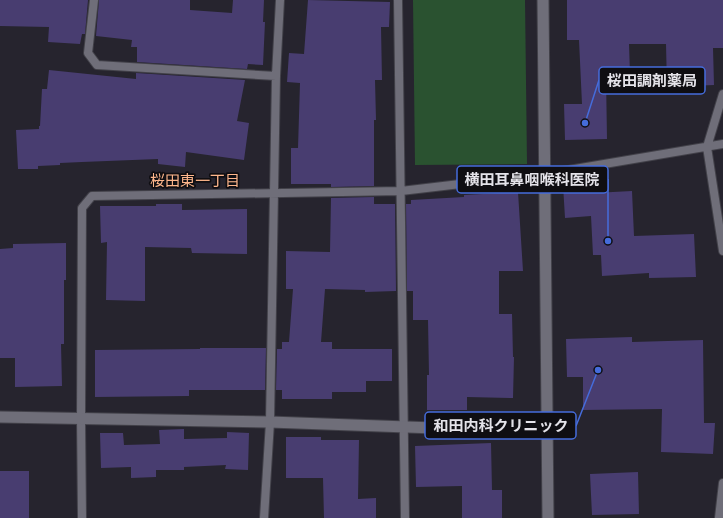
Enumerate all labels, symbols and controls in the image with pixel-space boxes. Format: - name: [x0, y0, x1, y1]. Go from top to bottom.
- callout: 桜田調剤薬局: [599, 67, 705, 94]
- text: 桜田調剤薬局: [607, 73, 697, 89]
- callout: 横田耳鼻咽喉科医院: [457, 166, 608, 193]
- text: 横田耳鼻咽喉科医院: [464, 171, 600, 188]
- district label: 桜田東一丁目: [150, 173, 240, 189]
- callout: 和田内科クリニック: [425, 412, 576, 439]
- text: 和田内科クリニック: [433, 418, 569, 434]

